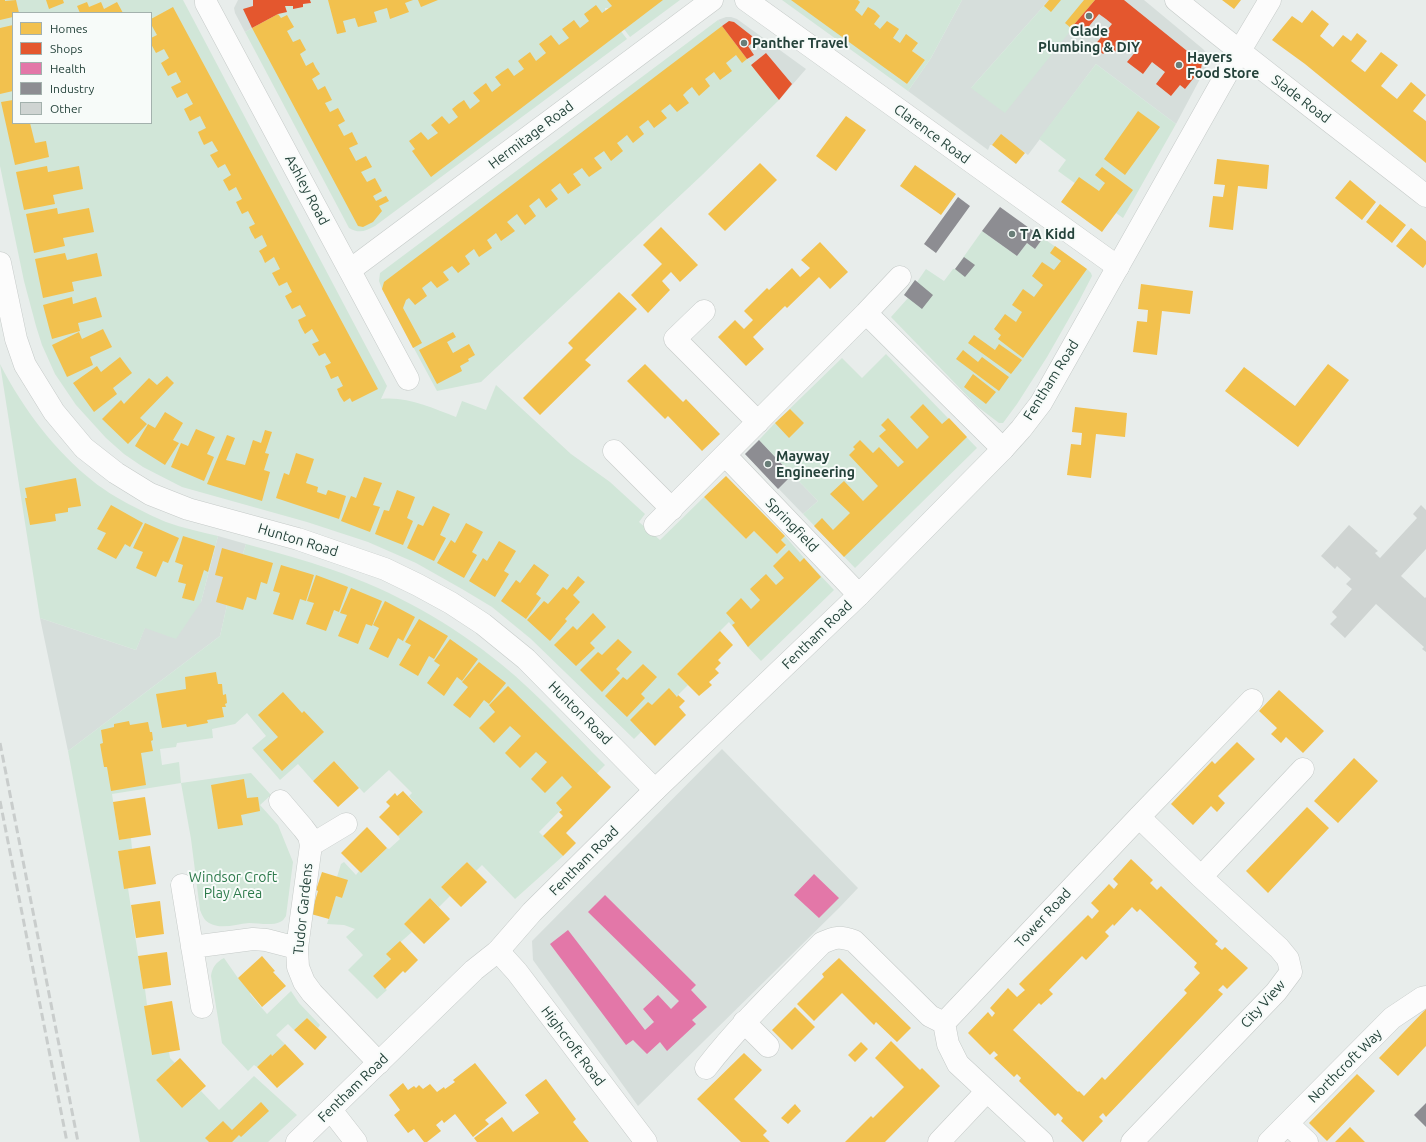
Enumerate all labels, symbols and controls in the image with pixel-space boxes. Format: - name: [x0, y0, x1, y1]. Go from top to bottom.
- marker: Glade Plumbing & DIY: [1084, 11, 1094, 21]
- legend: [12, 12, 152, 124]
- text: Homes: [50, 22, 88, 35]
- place label: Glade Plumbing & DIY: [1038, 23, 1140, 56]
- place label: Panther Travel: [752, 35, 848, 51]
- marker: Panther Travel: [739, 38, 749, 48]
- text: Shops: [50, 42, 82, 55]
- place label: Hayers Food Store: [1187, 49, 1259, 82]
- marker: Hayers Food Store: [1174, 60, 1184, 70]
- text: Health: [50, 62, 86, 75]
- street label: Slade Road: [1268, 71, 1334, 127]
- text: Industry: [50, 82, 94, 95]
- street label: Hermitage Road: [485, 98, 577, 172]
- street label: Clarence Road: [891, 101, 973, 167]
- text: Other: [50, 102, 82, 115]
- street label: Ashley Road: [282, 152, 332, 228]
- place label: T A Kidd: [1020, 226, 1075, 242]
- marker: T A Kidd: [1007, 229, 1017, 239]
- street label: Fentham Road: [1020, 337, 1082, 423]
- place label: Mayway Engineering: [776, 448, 855, 480]
- marker: Mayway Engineering: [763, 459, 773, 469]
- street label: Springfield: [762, 494, 822, 556]
- street label: Hunton Road: [256, 520, 340, 560]
- street label: Fentham Road: [778, 597, 856, 673]
- street label: Hunton Road: [545, 678, 615, 748]
- street label: Fentham Road: [546, 823, 622, 899]
- street label: Tudor Gardens: [290, 862, 316, 956]
- park label: Windsor Croft Play Area: [189, 869, 277, 902]
- street label: Tower Road: [1011, 885, 1075, 951]
- street label: City View: [1237, 977, 1289, 1031]
- street label: Highcroft Road: [538, 1003, 608, 1089]
- street label: Northcroft Way: [1305, 1026, 1385, 1106]
- street label: Fentham Road: [314, 1050, 392, 1126]

